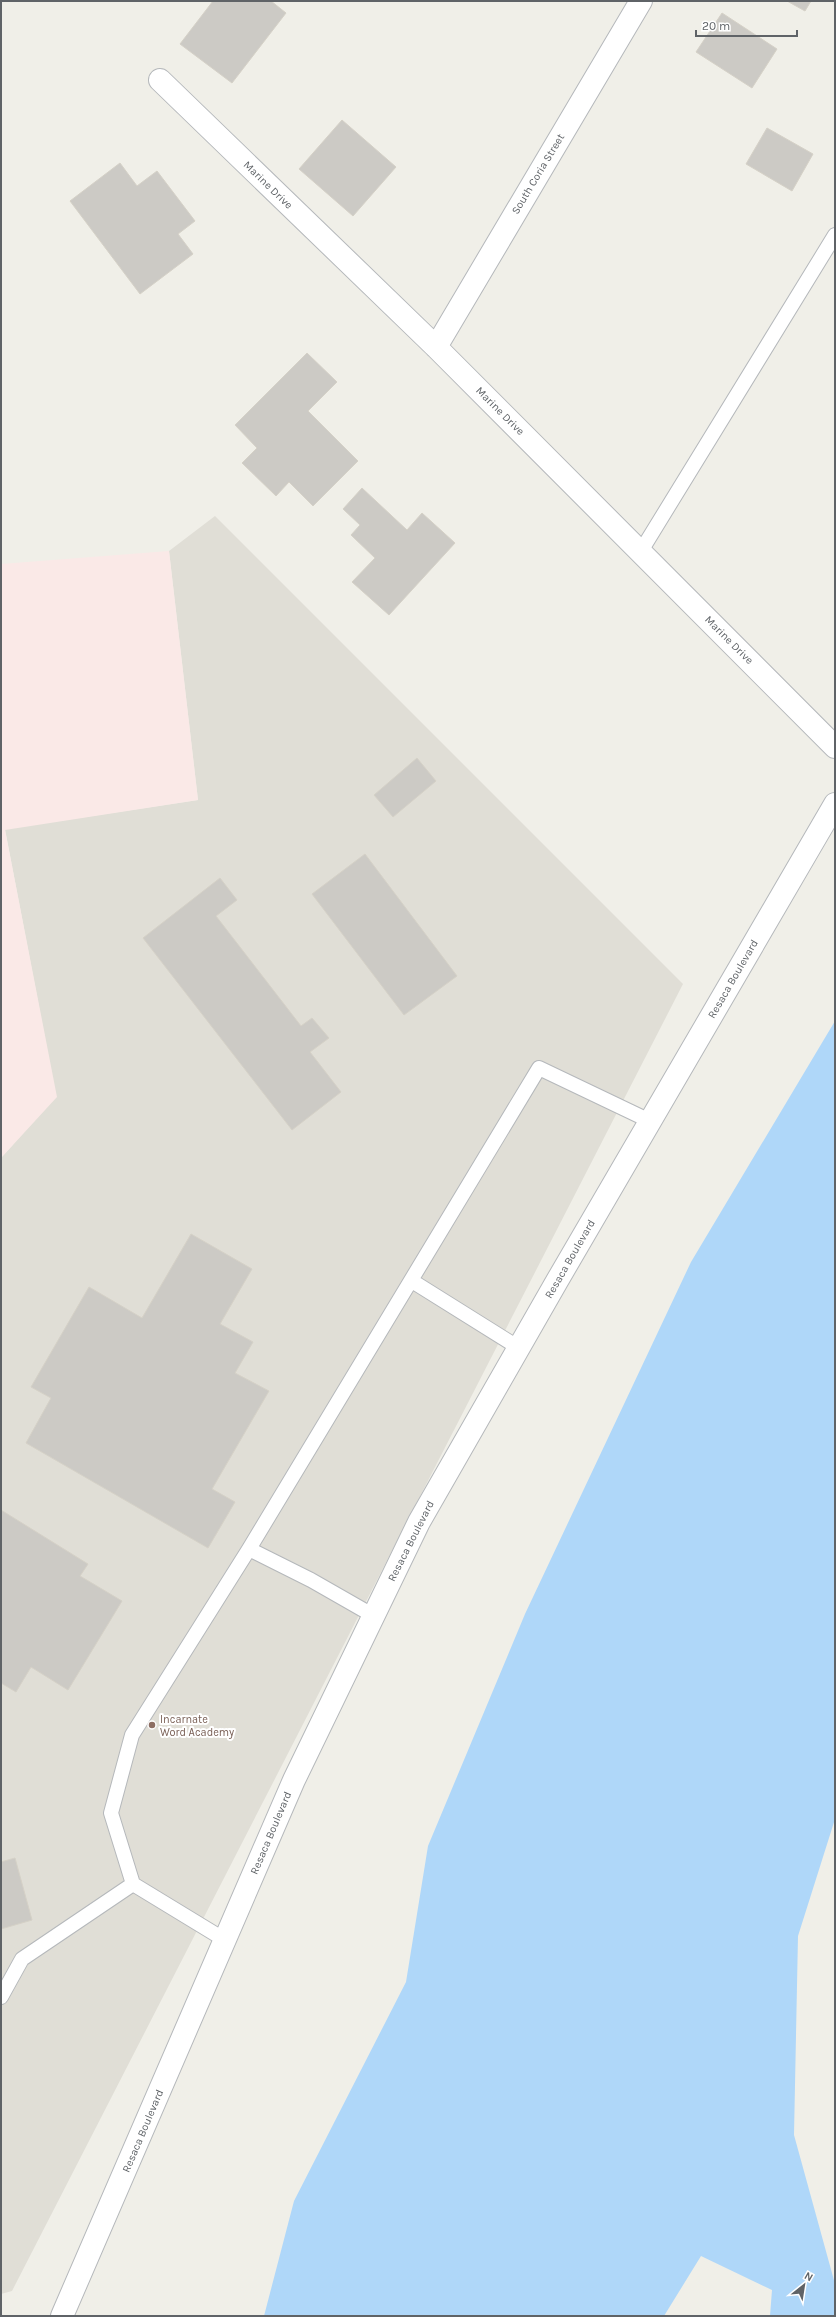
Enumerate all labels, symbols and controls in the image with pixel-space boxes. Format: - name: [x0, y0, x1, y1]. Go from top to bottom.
- scale bar: [696, 12, 797, 38]
- text: 20 m: [702, 19, 730, 33]
- street label: South Coria Street: [509, 131, 567, 217]
- street label: Marine Drive: [241, 158, 296, 212]
- street label: Marine Drive: [473, 384, 527, 438]
- street label: Marine Drive: [702, 613, 756, 667]
- street label: Resaca Boulevard: [705, 937, 761, 1021]
- street label: Resaca Boulevard: [542, 1217, 598, 1301]
- street label: Resaca Boulevard: [385, 1498, 437, 1584]
- place label: Incarnate Word Academy: [160, 1713, 234, 1739]
- marker: Incarnate Word Academy: [147, 1720, 157, 1730]
- street label: Resaca Boulevard: [248, 1790, 294, 1876]
- street label: Resaca Boulevard: [120, 2088, 166, 2174]
- north arrow: [784, 2265, 824, 2305]
- text: N: [802, 2269, 815, 2284]

